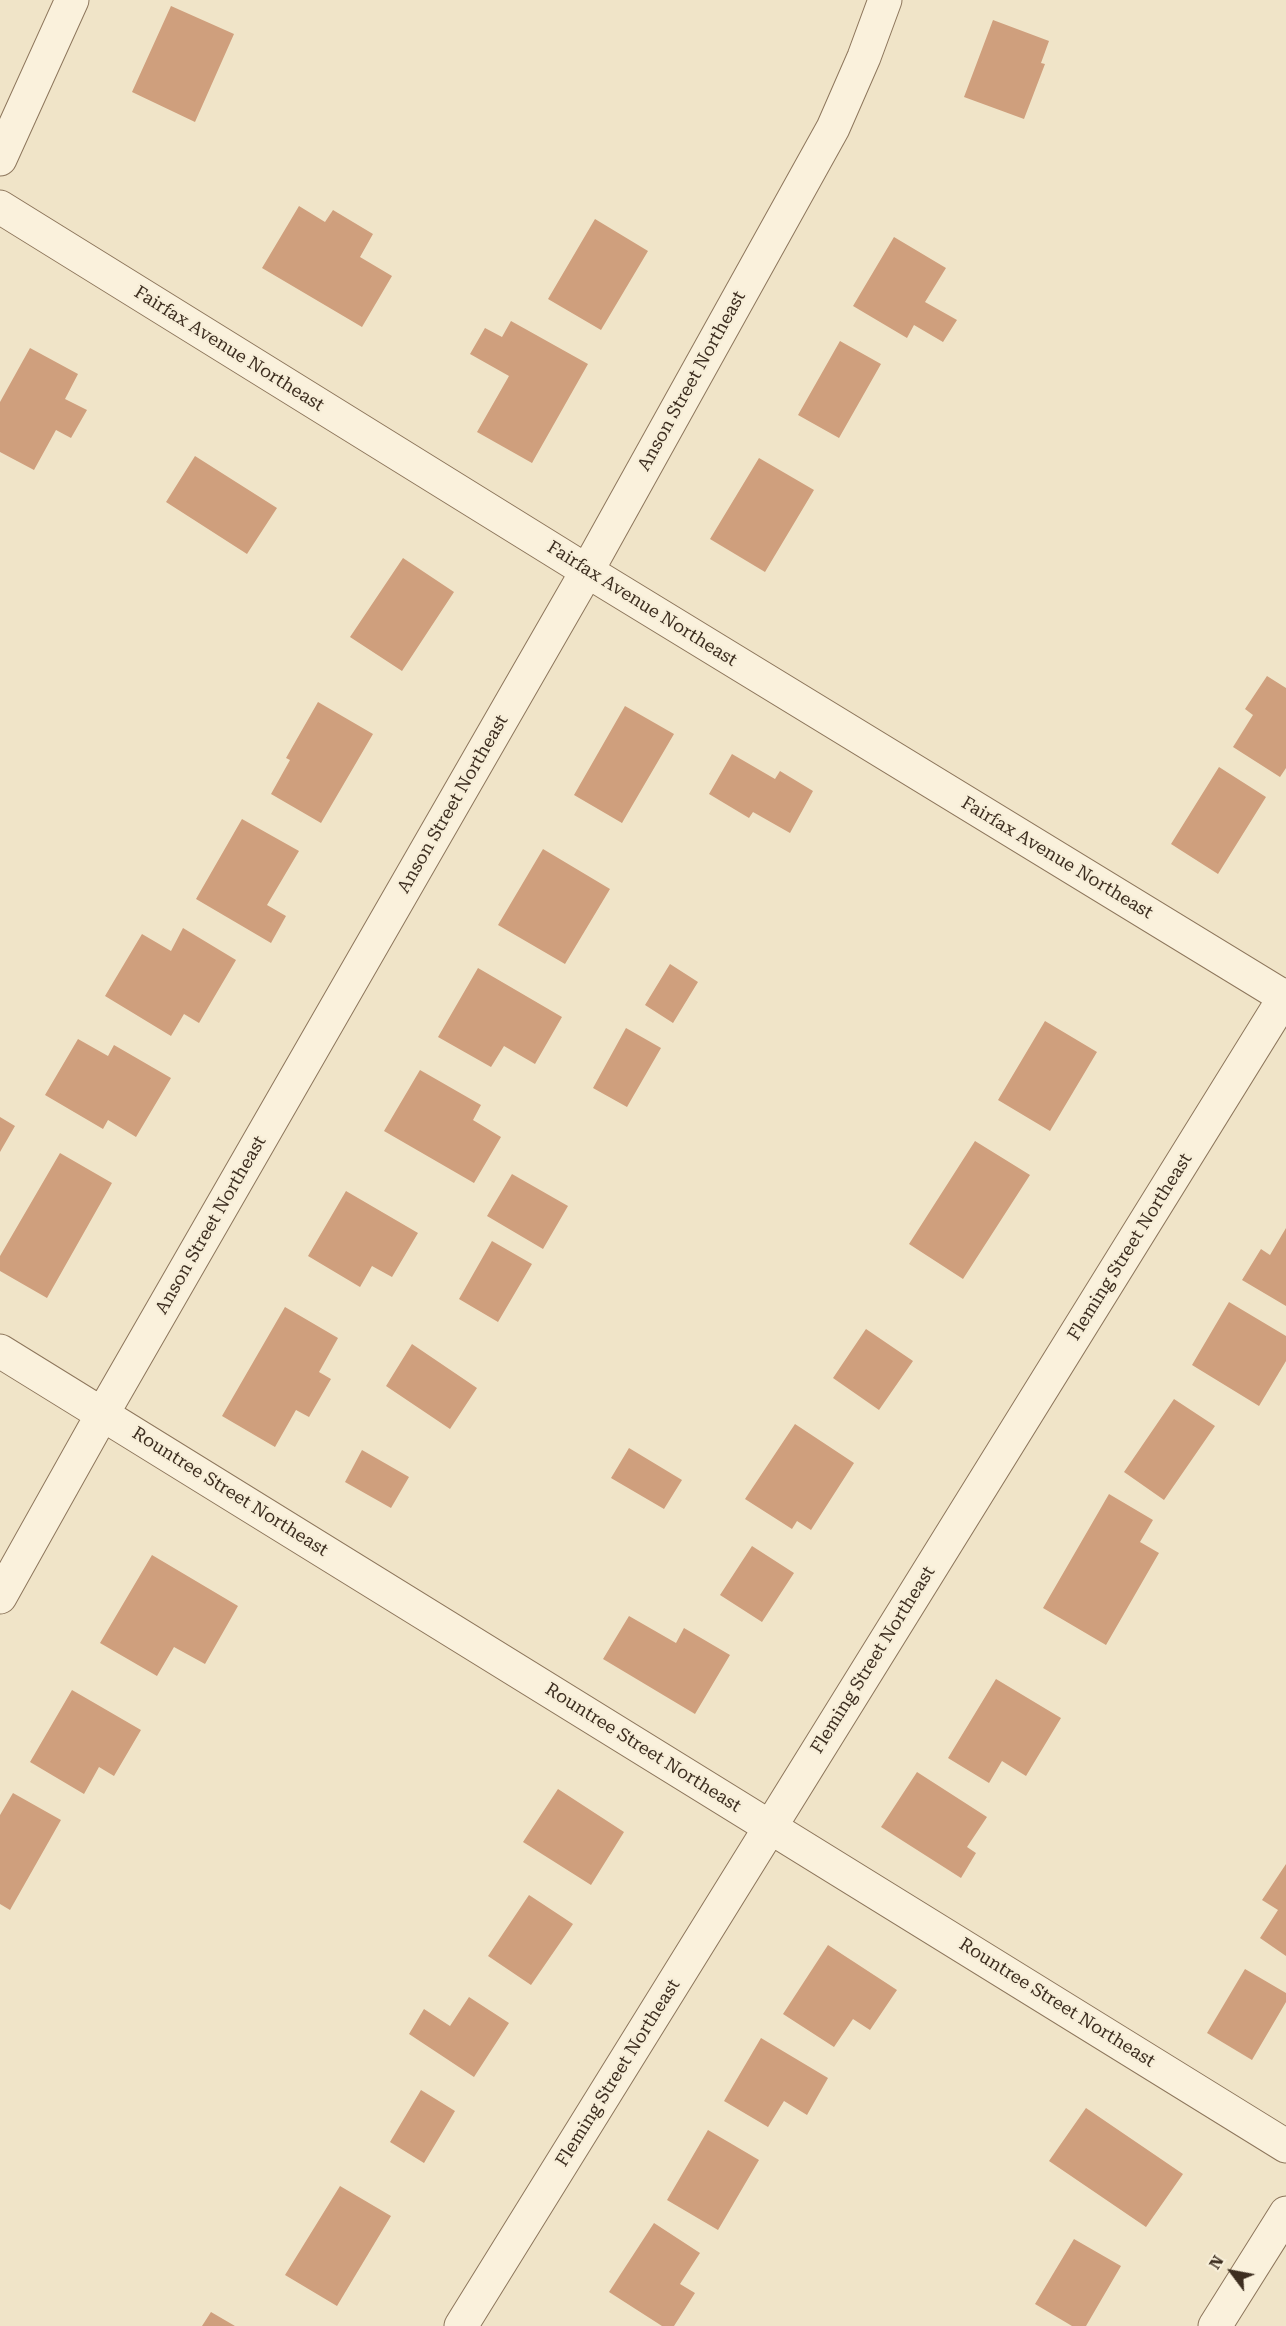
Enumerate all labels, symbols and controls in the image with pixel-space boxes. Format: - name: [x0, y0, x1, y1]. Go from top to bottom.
- street label: Fairfax Avenue Northeast: [130, 282, 328, 416]
- street label: Anson Street Northeast: [634, 287, 750, 475]
- street label: Fairfax Avenue Northeast: [543, 537, 741, 671]
- street label: Anson Street Northeast: [393, 711, 513, 897]
- street label: Fairfax Avenue Northeast: [957, 792, 1157, 924]
- street label: Anson Street Northeast: [151, 1132, 271, 1318]
- street label: Fleming Street Northeast: [1063, 1149, 1197, 1345]
- street label: Rountree Street Northeast: [128, 1423, 332, 1561]
- street label: Fleming Street Northeast: [806, 1562, 940, 1758]
- street label: Rountree Street Northeast: [541, 1679, 745, 1817]
- street label: Rountree Street Northeast: [955, 1934, 1159, 2072]
- street label: Fleming Street Northeast: [551, 1975, 685, 2171]
- north arrow: [1202, 2242, 1262, 2302]
- text: N: [1205, 2252, 1228, 2272]

